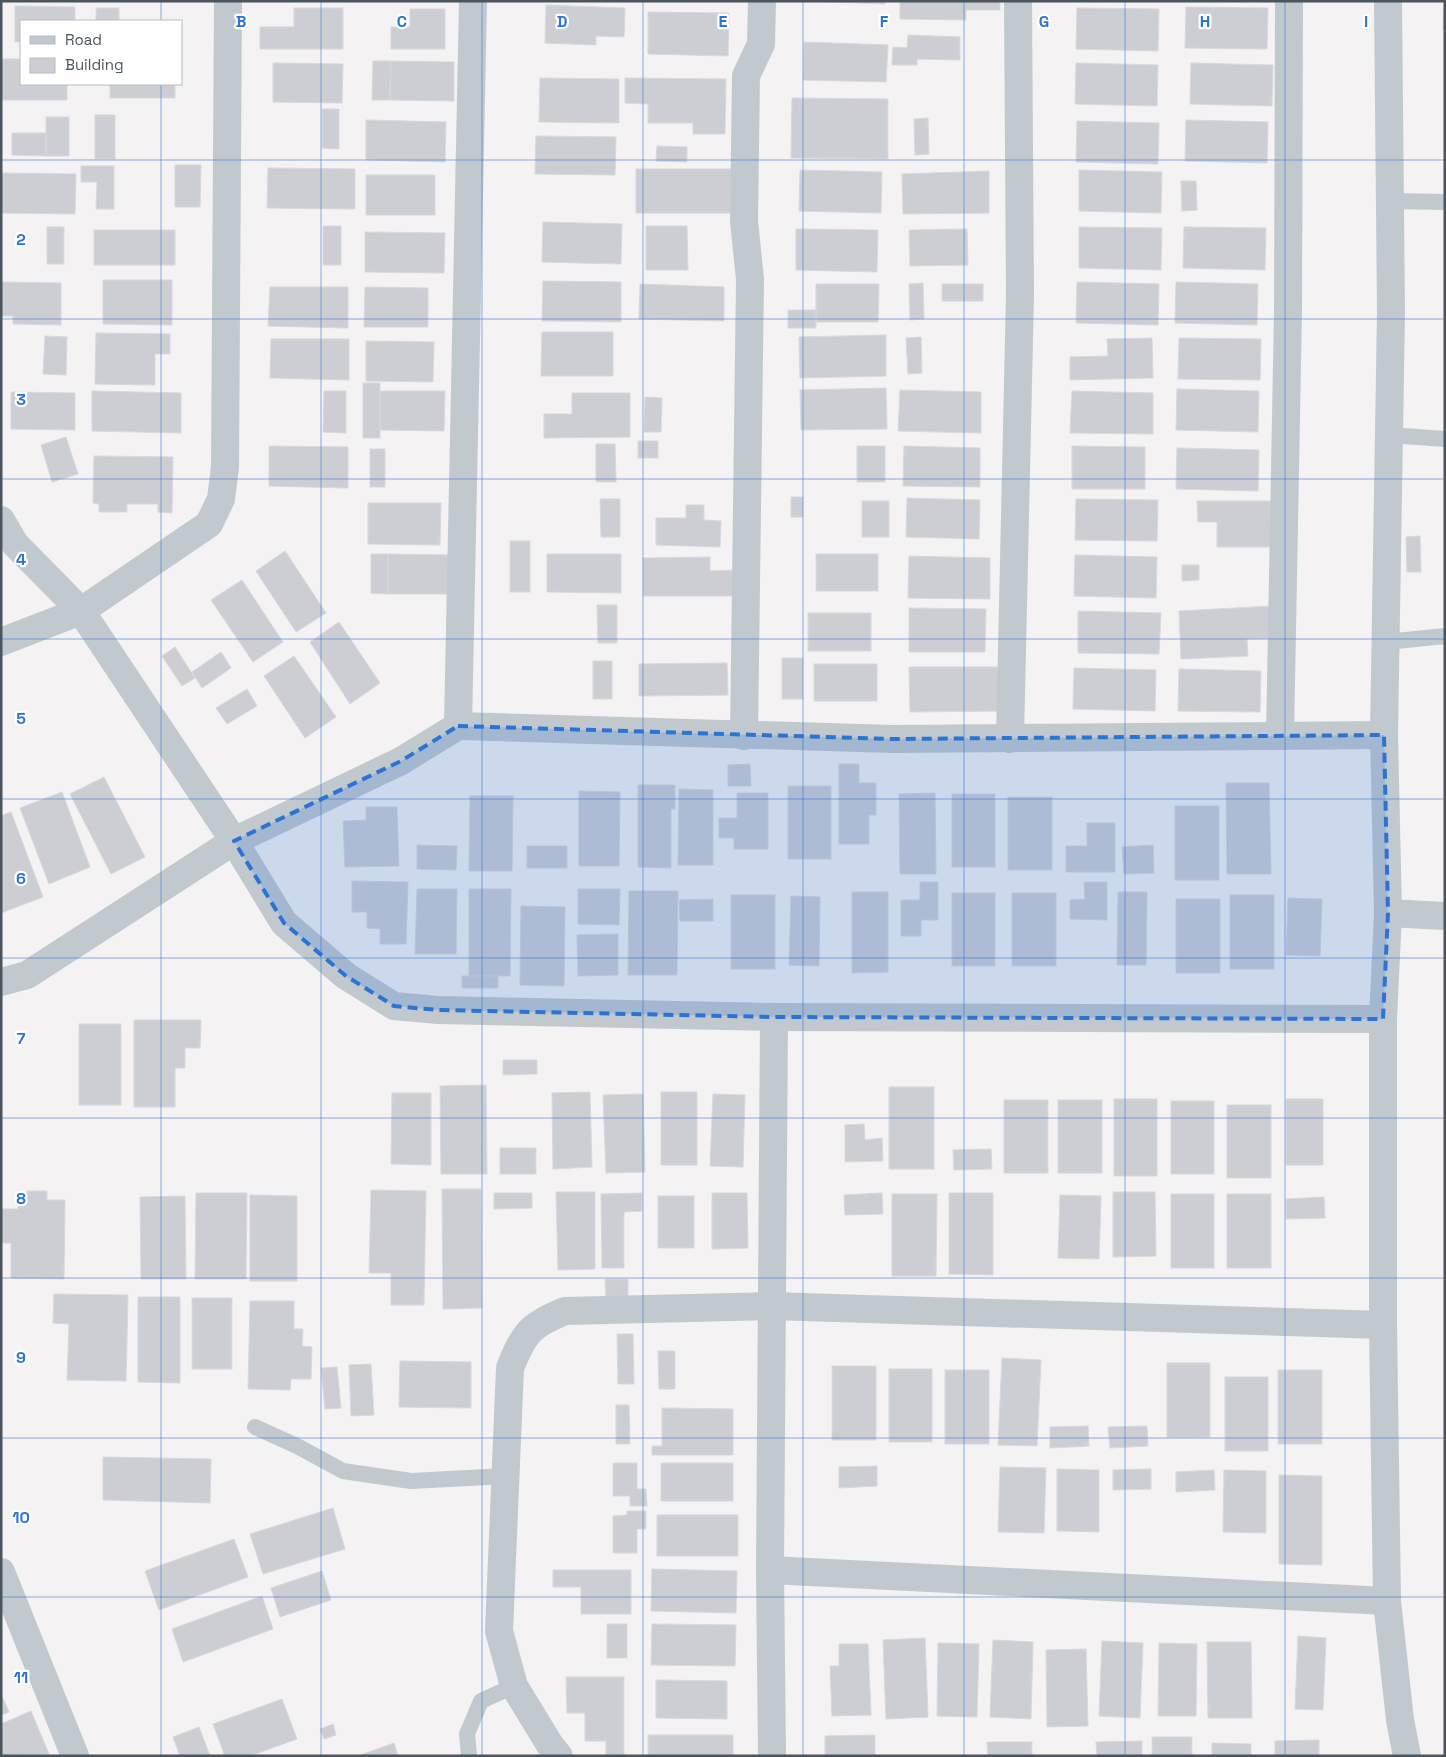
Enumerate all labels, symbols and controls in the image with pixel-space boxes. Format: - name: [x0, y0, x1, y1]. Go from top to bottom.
- text: B: [236, 11, 246, 32]
- text: C: [397, 11, 407, 32]
- text: D: [557, 11, 567, 32]
- text: E: [719, 11, 728, 32]
- text: F: [880, 11, 889, 32]
- text: G: [1039, 11, 1049, 32]
- text: H: [1200, 11, 1210, 32]
- text: I: [1364, 11, 1368, 32]
- legend: [20, 20, 182, 85]
- text: Road: [65, 30, 102, 49]
- text: Building: [65, 55, 124, 74]
- text: 2: [16, 229, 26, 250]
- text: 3: [16, 389, 26, 410]
- text: 4: [16, 549, 26, 570]
- text: 5: [16, 708, 26, 729]
- text: 6: [16, 868, 26, 889]
- text: 7: [17, 1028, 26, 1049]
- text: 8: [16, 1188, 26, 1209]
- text: 9: [16, 1347, 26, 1368]
- text: 10: [12, 1507, 30, 1528]
- text: 11: [14, 1667, 28, 1688]

